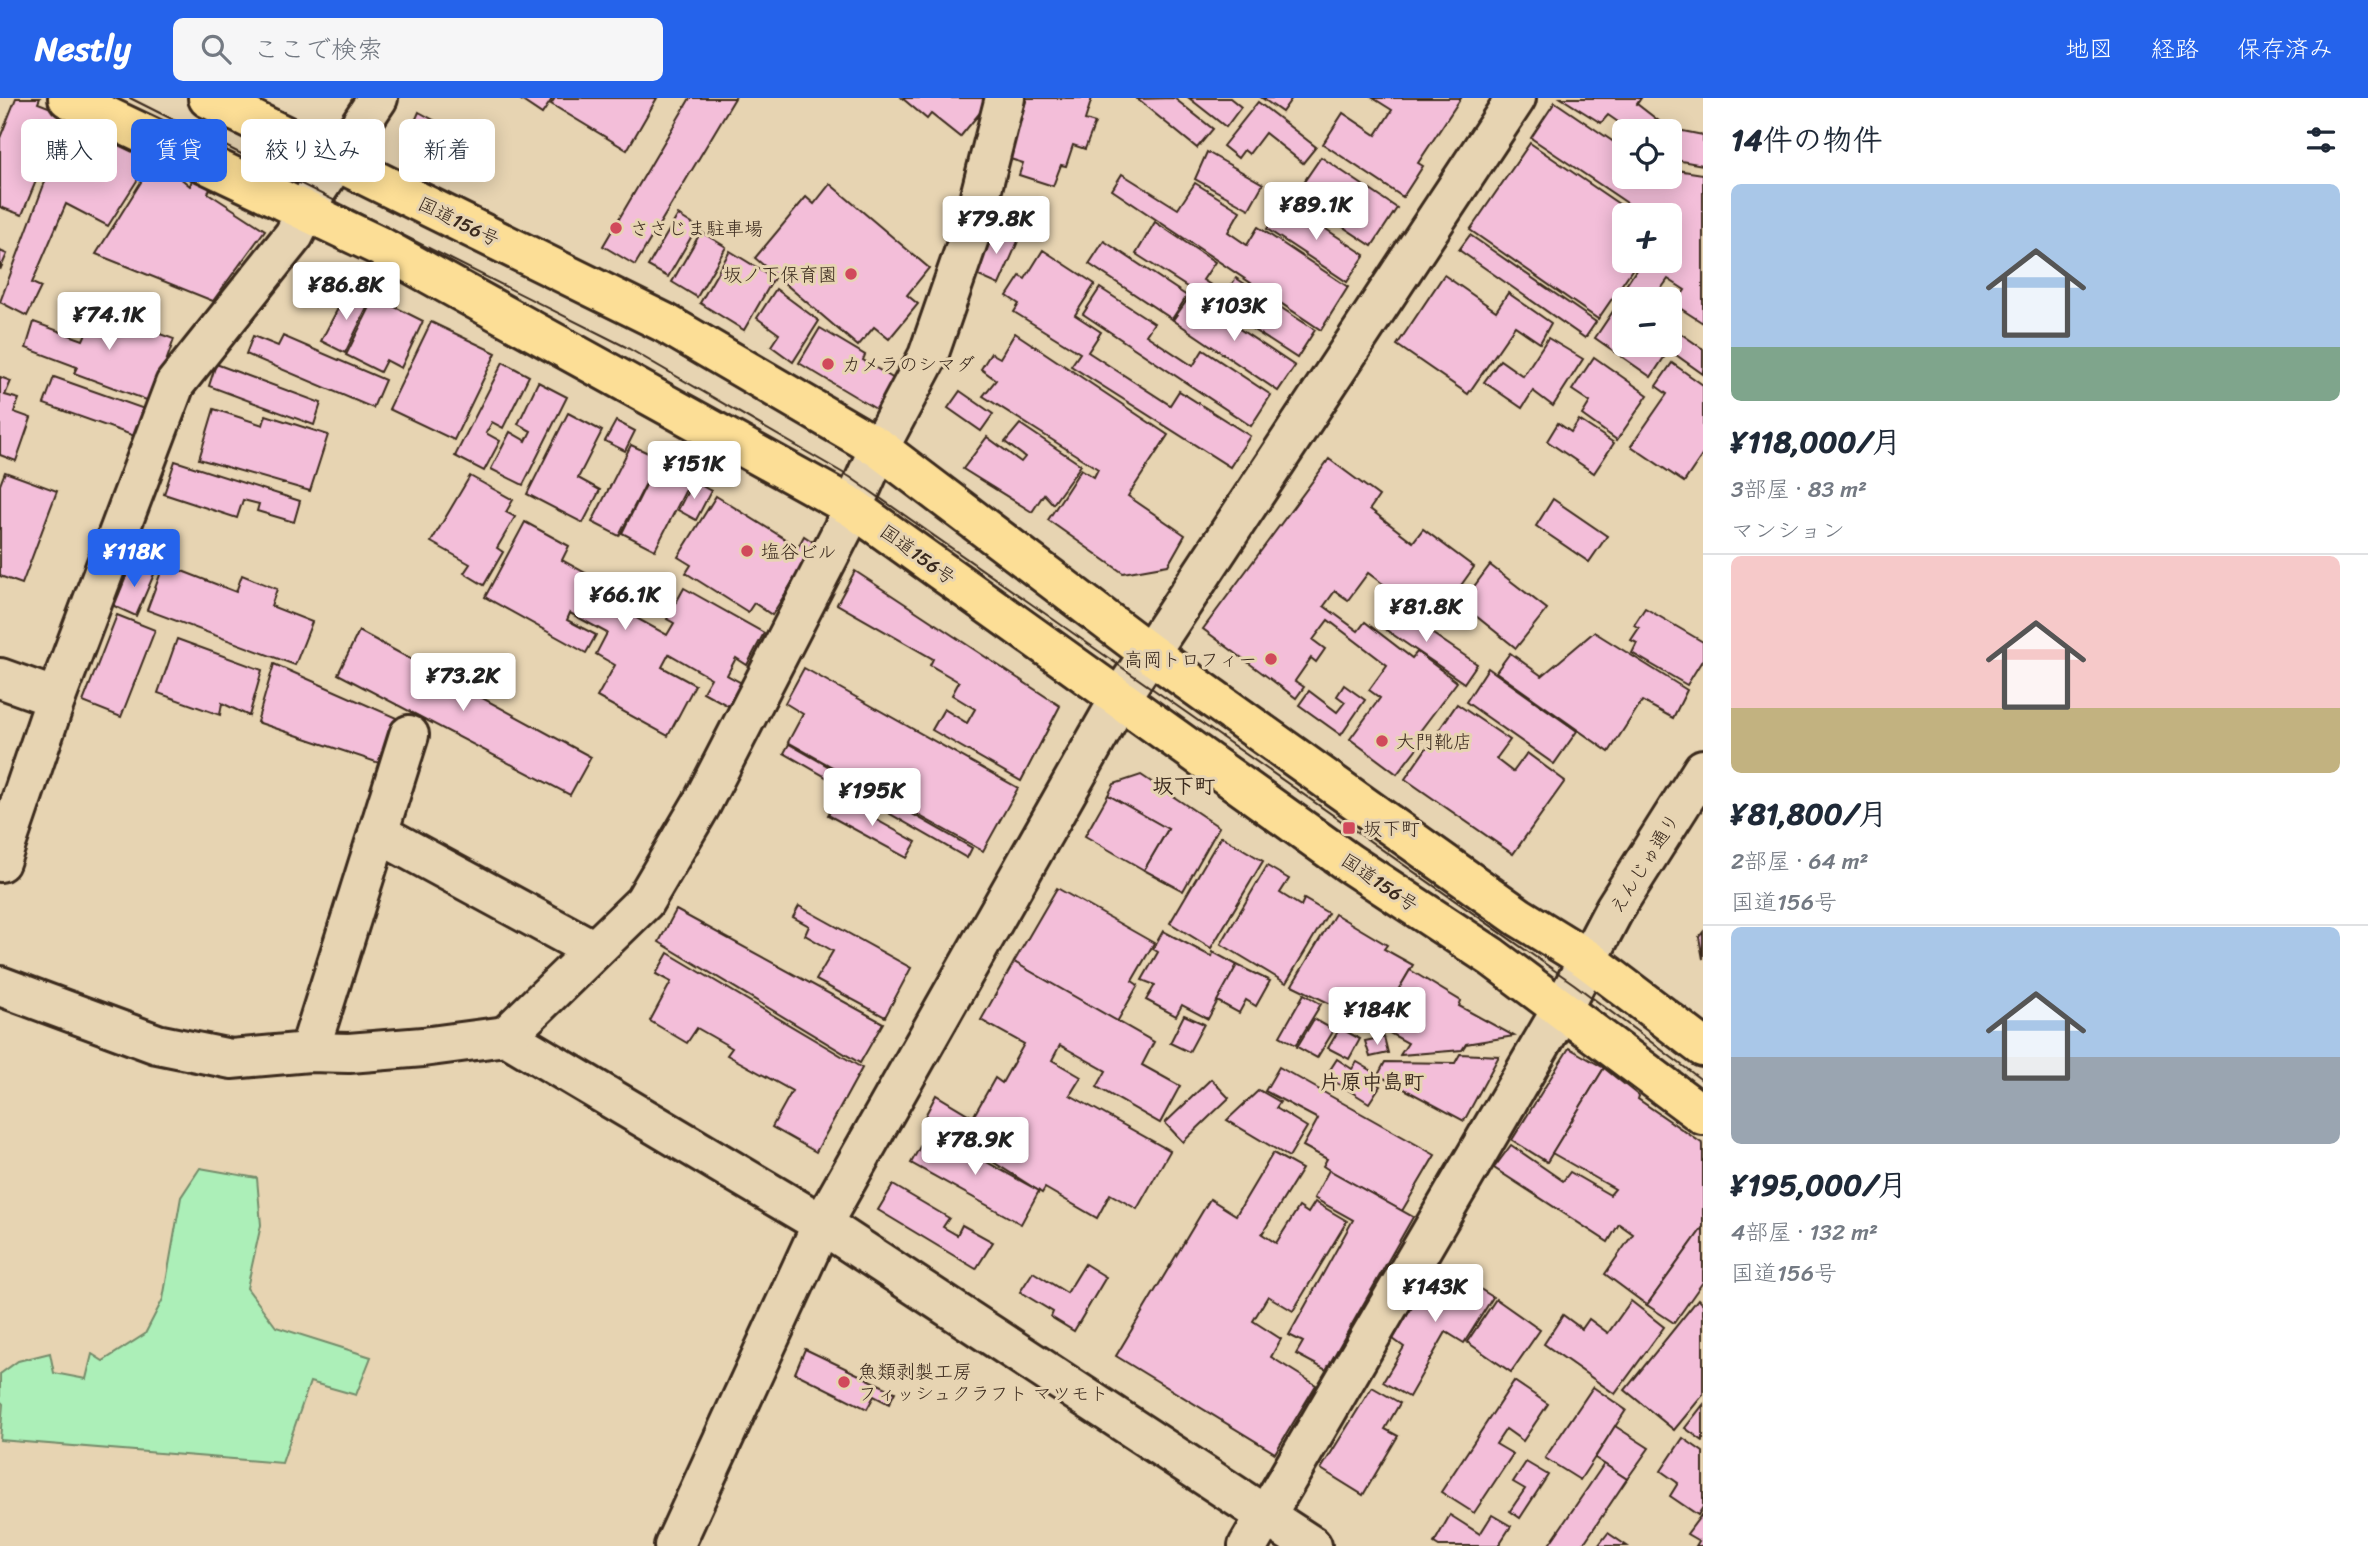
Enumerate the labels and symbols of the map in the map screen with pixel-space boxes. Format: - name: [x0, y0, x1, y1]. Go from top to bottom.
- pin: ¥89.1K: [1259, 183, 1373, 242]
- street label: 国道156号: [412, 187, 505, 255]
- pin: ¥79.8K: [939, 197, 1053, 256]
- place label: ささじま駐車場: [630, 212, 763, 245]
- marker: ささじま駐車場: [608, 220, 624, 236]
- place label: 坂ノ下保育園: [723, 258, 837, 291]
- pin: ¥86.8K: [289, 262, 403, 322]
- marker: 坂ノ下保育園: [843, 266, 859, 282]
- pin: ¥103K: [1185, 284, 1283, 343]
- pin: ¥74.1K: [52, 292, 166, 352]
- place label: カメラのシマダ: [842, 348, 975, 381]
- marker: カメラのシマダ: [820, 356, 836, 372]
- pin: ¥151K: [645, 442, 743, 501]
- street label: 国道156号: [873, 515, 963, 593]
- pin: ¥118K: [85, 530, 183, 589]
- place label: 塩谷ビル: [761, 535, 837, 568]
- marker: 塩谷ビル: [739, 543, 755, 559]
- pin: ¥66.1K: [568, 573, 682, 632]
- pin: ¥81.8K: [1369, 584, 1483, 644]
- place label: 高岡トロフィー: [1124, 643, 1257, 676]
- marker: 高岡トロフィー: [1263, 651, 1279, 667]
- pin: ¥73.2K: [406, 654, 520, 713]
- place label: 大門靴店: [1396, 725, 1472, 758]
- marker: 大門靴店: [1374, 733, 1390, 749]
- district label: 坂下町: [1153, 767, 1216, 805]
- pin: ¥195K: [823, 768, 921, 828]
- street label: えんじゅ通り: [1600, 806, 1689, 920]
- place label: 坂下町: [1363, 812, 1420, 845]
- marker: 坂下町: [1341, 820, 1357, 836]
- street label: 国道156号: [1334, 844, 1425, 921]
- pin: ¥184K: [1328, 988, 1426, 1047]
- district label: 片原中島町: [1320, 1063, 1425, 1101]
- pin: ¥78.9K: [918, 1118, 1032, 1177]
- pin: ¥143K: [1386, 1264, 1484, 1324]
- place label: 魚類剥製工房 フィッシュクラフト マツモト: [858, 1355, 1109, 1410]
- marker: 魚類剥製工房 フィッシュクラフト マツモト: [836, 1374, 852, 1390]

